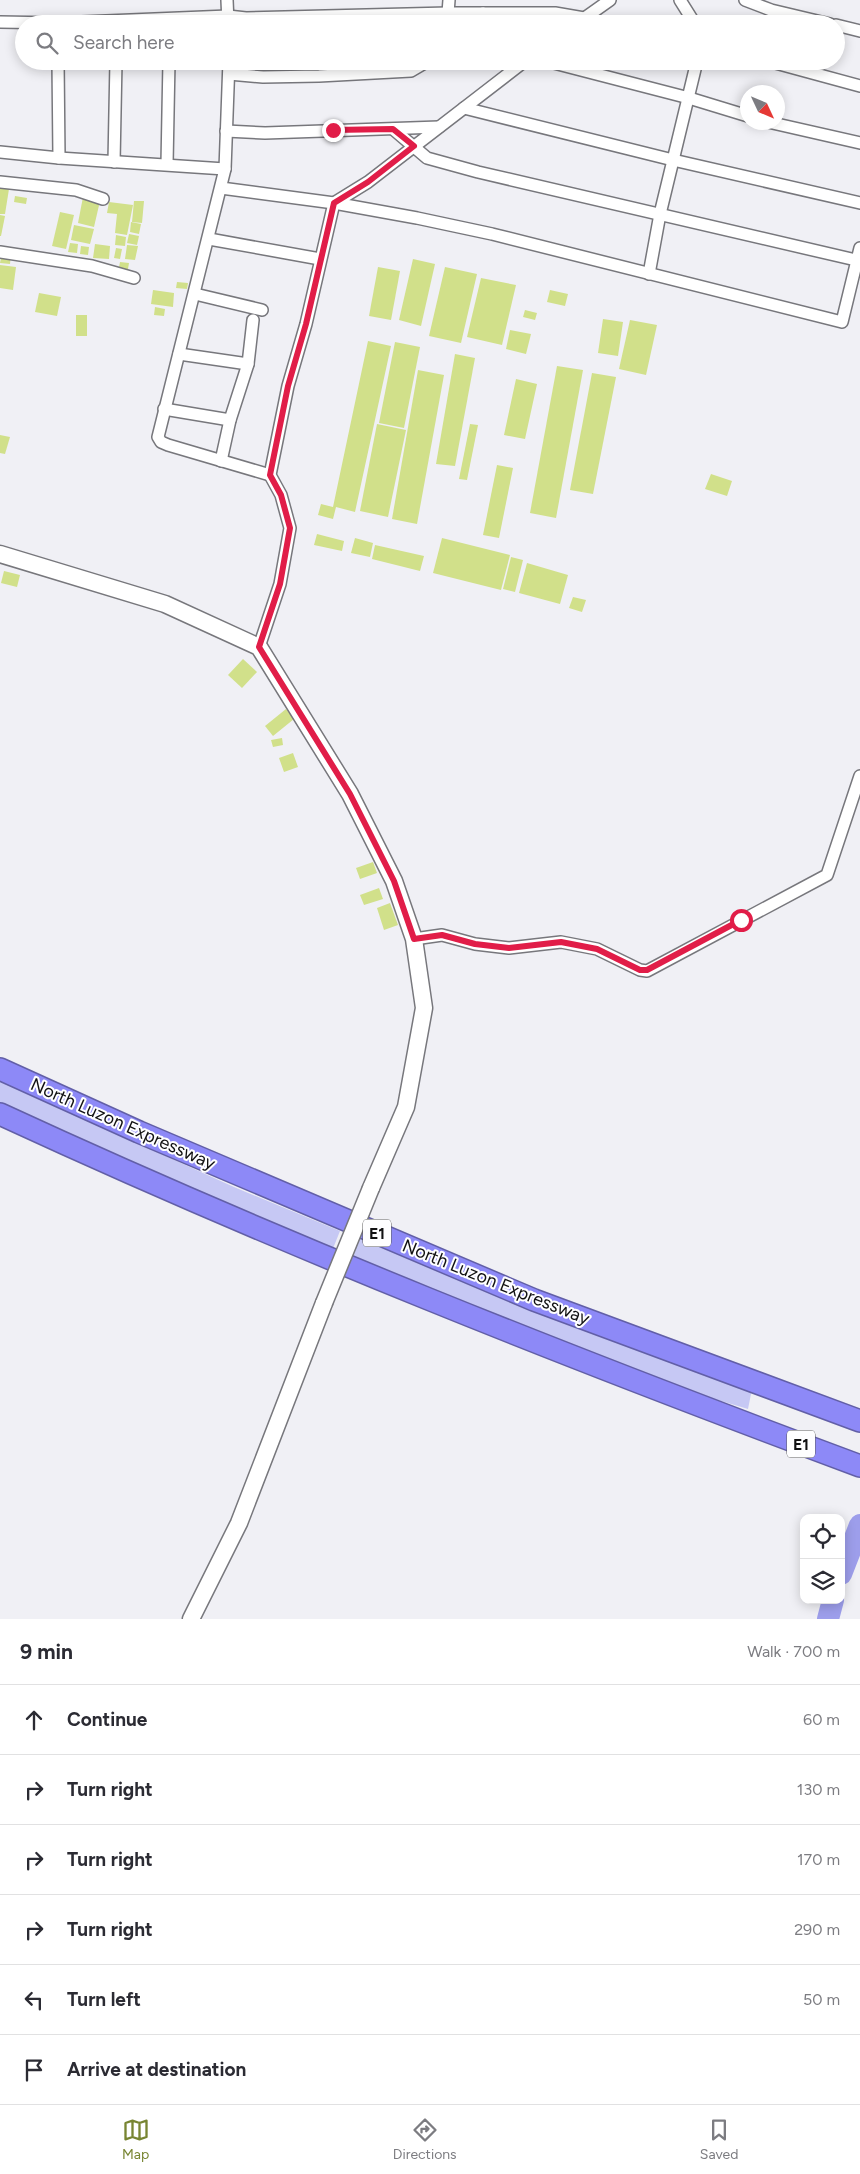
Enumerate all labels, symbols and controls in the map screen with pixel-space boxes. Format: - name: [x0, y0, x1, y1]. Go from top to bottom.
- search box: [15, 15, 845, 70]
- icon: search: [33, 29, 61, 57]
- text: Search here: [73, 31, 175, 54]
- north arrow: [740, 85, 785, 130]
- route end: [322, 119, 345, 142]
- route start: [730, 909, 753, 932]
- street label: North Luzon Expressway: [27, 1073, 219, 1175]
- road number: E1: [363, 1220, 391, 1246]
- street label: North Luzon Expressway: [399, 1234, 593, 1330]
- road number: E1: [787, 1430, 815, 1458]
- map controls: [800, 1514, 845, 1604]
- button: locate: [800, 1514, 845, 1559]
- button: layers: [800, 1559, 845, 1604]
- text: 9 min: [20, 1639, 73, 1664]
- text: Walk · 700 m: [747, 1642, 840, 1661]
- icon: ahead: [20, 1706, 48, 1734]
- text: Continue: [67, 1708, 147, 1731]
- text: 60 m: [803, 1710, 840, 1729]
- icon: right: [20, 1776, 48, 1804]
- text: Turn right: [67, 1778, 153, 1801]
- text: 130 m: [797, 1780, 840, 1799]
- icon: right: [20, 1846, 48, 1874]
- text: Turn right: [67, 1848, 153, 1871]
- text: 170 m: [797, 1850, 840, 1869]
- icon: right: [20, 1916, 48, 1944]
- text: Turn right: [67, 1918, 153, 1941]
- text: 290 m: [794, 1920, 840, 1939]
- icon: left: [20, 1986, 48, 2014]
- text: Turn left: [67, 1988, 141, 2011]
- text: 50 m: [803, 1990, 840, 2009]
- icon: arrive: [20, 2056, 48, 2084]
- text: Arrive at destination: [67, 2058, 246, 2081]
- tab: Map: [122, 2116, 150, 2163]
- tab: Directions: [393, 2116, 457, 2163]
- tab: Saved: [700, 2116, 738, 2163]

